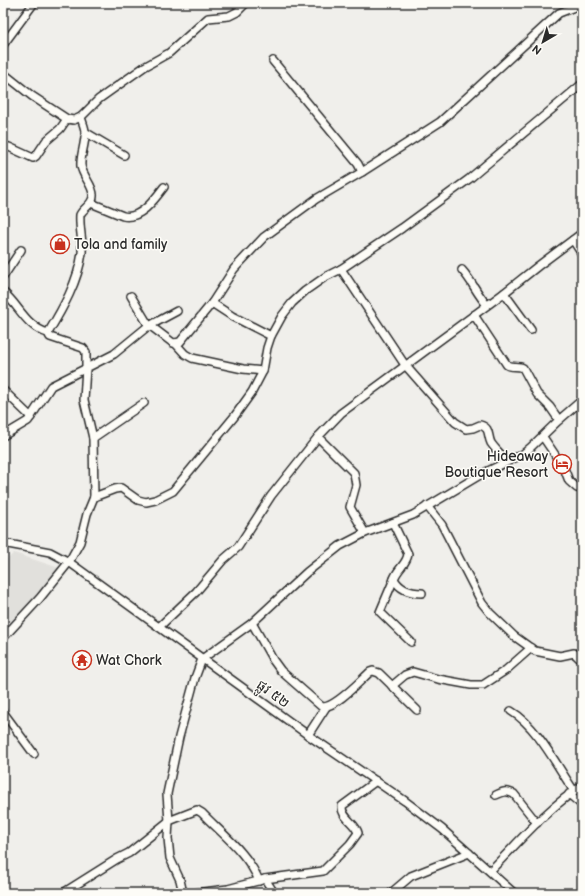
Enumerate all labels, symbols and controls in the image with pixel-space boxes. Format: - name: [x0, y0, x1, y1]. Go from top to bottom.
- north arrow: [523, 22, 563, 62]
- text: N: [530, 42, 544, 57]
- shop icon: Tola and family: [49, 233, 71, 255]
- place label: Tola and family: [74, 236, 168, 253]
- place label: Hideaway Boutique Resort: [445, 448, 549, 481]
- hotel icon: Hideaway Boutique Resort: [551, 453, 573, 475]
- temple icon: Wat Chork: [71, 649, 93, 671]
- place label: Wat Chork: [96, 652, 162, 669]
- street label: ផ្លូវ ៥២: [251, 676, 293, 714]

